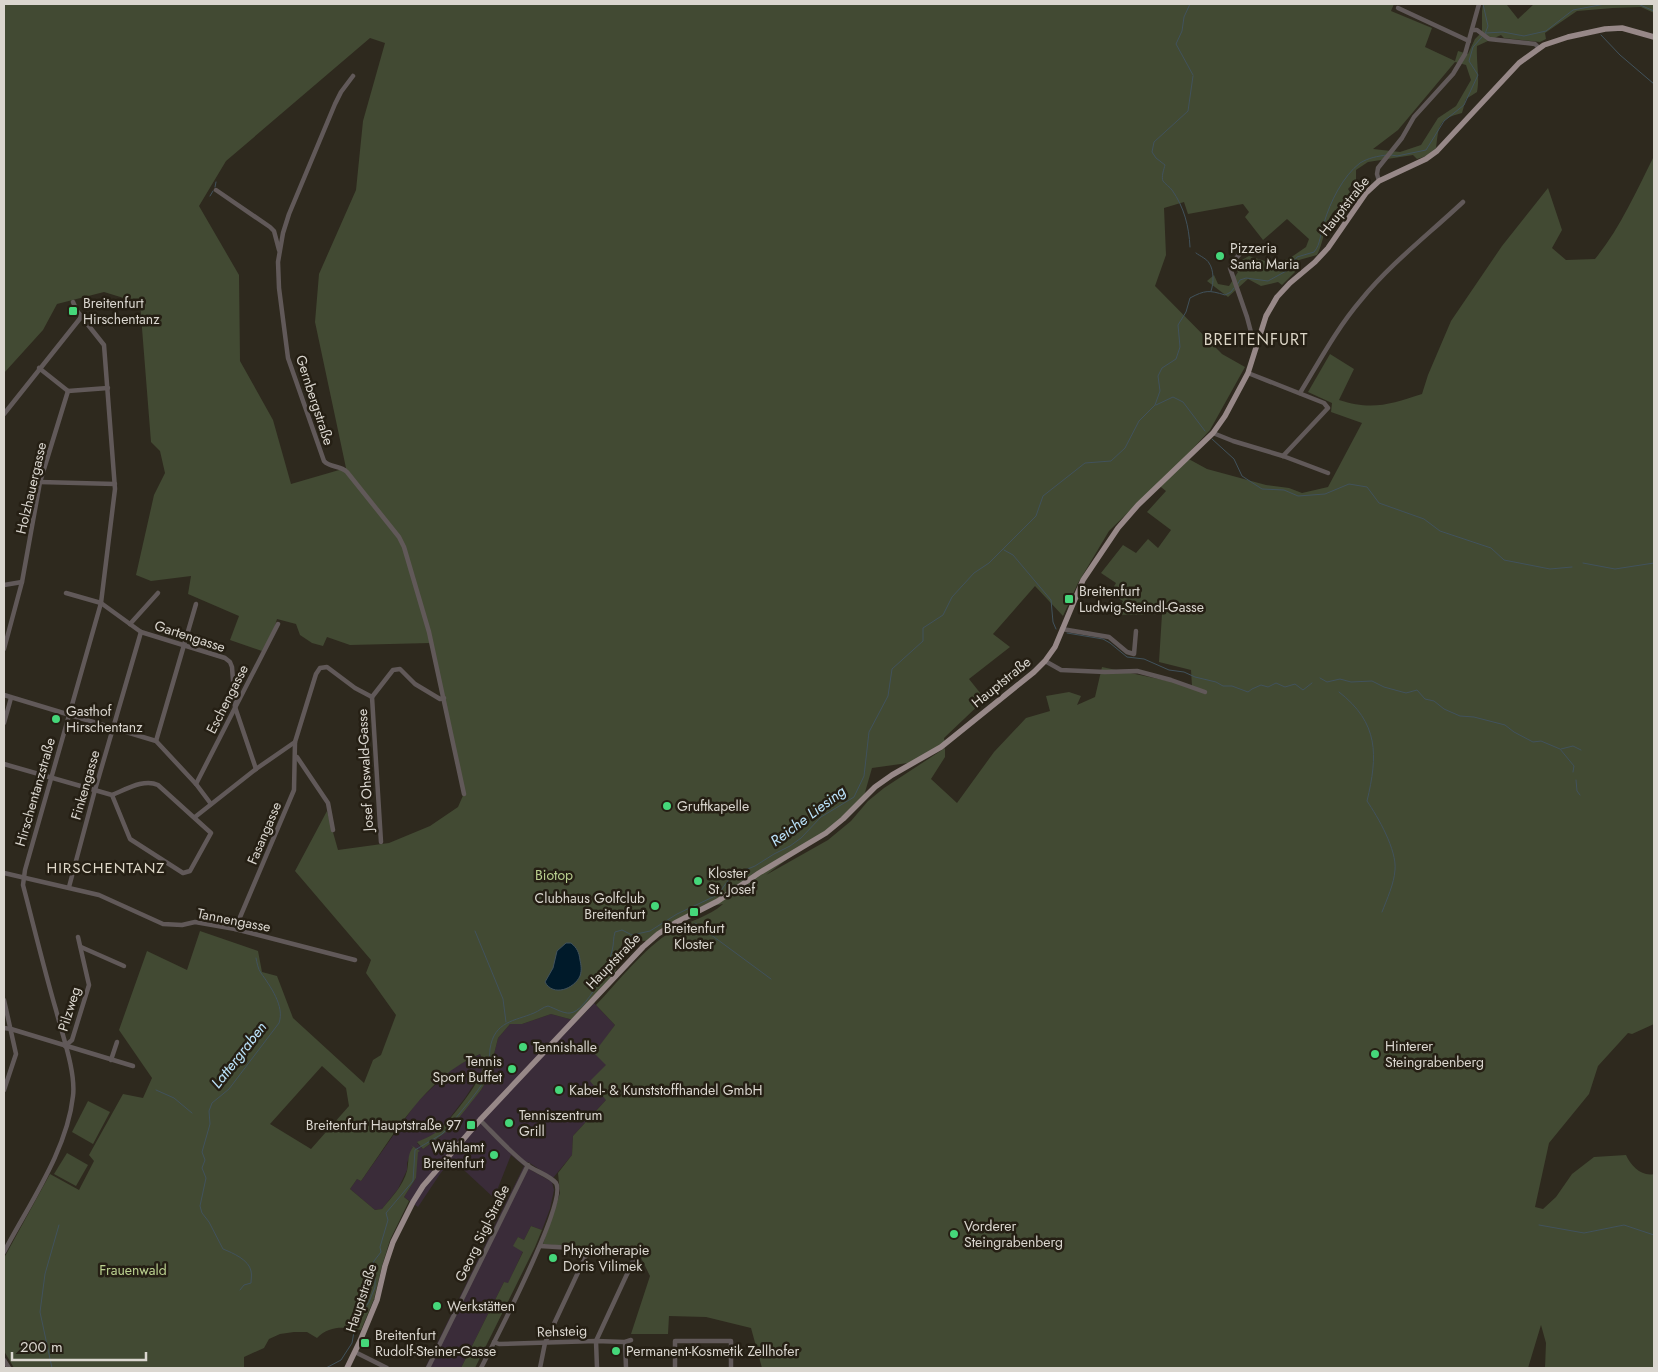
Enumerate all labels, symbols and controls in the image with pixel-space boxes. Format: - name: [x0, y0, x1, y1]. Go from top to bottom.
- street label: Hauptstraße: [1314, 172, 1374, 240]
- place label: Pizzeria Santa Maria: [1230, 238, 1299, 274]
- marker: Pizzeria Santa Maria: [1214, 250, 1226, 262]
- place label: Breitenfurt Hirschentanz: [83, 293, 160, 329]
- marker: Breitenfurt Hirschentanz: [67, 305, 79, 317]
- district label: BREITENFURT: [1204, 328, 1308, 351]
- street label: Gernbergstraße: [291, 352, 339, 448]
- street label: Holzhauergasse: [11, 440, 51, 536]
- place label: Breitenfurt Ludwig-Steindl-Gasse: [1079, 581, 1204, 617]
- marker: Breitenfurt Ludwig-Steindl-Gasse: [1063, 593, 1075, 605]
- street label: Gartengasse: [152, 615, 228, 657]
- street label: Hauptstraße: [967, 652, 1035, 712]
- street label: Eschengasse: [201, 661, 253, 737]
- place label: Gasthof Hirschentanz: [66, 701, 143, 737]
- street label: Josef Ohswald-Gasse: [352, 708, 378, 834]
- marker: Gasthof Hirschentanz: [50, 713, 62, 725]
- street label: Hirschentanzstraße: [10, 735, 60, 849]
- street label: Finkengasse: [66, 748, 104, 822]
- water label: Reiche Liesing: [766, 780, 851, 852]
- place label: Gruftkapelle: [677, 796, 749, 816]
- street label: Fasangasse: [242, 799, 286, 867]
- marker: Gruftkapelle: [661, 800, 673, 812]
- district label: HIRSCHENTANZ: [46, 857, 166, 879]
- place label: Kloster St. Josef: [708, 863, 756, 899]
- park label: Biotop: [535, 865, 573, 885]
- marker: Kloster St. Josef: [692, 875, 704, 887]
- place label: Clubhaus Golfclub Breitenfurt: [535, 888, 646, 924]
- marker: Clubhaus Golfclub Breitenfurt: [649, 900, 661, 912]
- street label: Tannengasse: [196, 903, 272, 937]
- marker: Breitenfurt Kloster: [688, 906, 700, 918]
- place label: Breitenfurt Kloster: [664, 918, 725, 954]
- street label: Hauptstraße: [581, 928, 645, 994]
- street label: Pilzweg: [53, 984, 85, 1034]
- water label: Lattergraben: [206, 1017, 272, 1093]
- place label: Hinterer Steingrabenberg: [1385, 1036, 1484, 1072]
- place label: Tennishalle: [533, 1037, 597, 1057]
- marker: Tennishalle: [517, 1041, 529, 1053]
- marker: Hinterer Steingrabenberg: [1369, 1048, 1381, 1060]
- place label: Tennis Sport Buffet: [433, 1051, 503, 1087]
- marker: Tennis Sport Buffet: [506, 1063, 518, 1075]
- place label: Kabel- & Kunststoffhandel GmbH: [569, 1080, 763, 1100]
- marker: Kabel- & Kunststoffhandel GmbH: [553, 1084, 565, 1096]
- place label: Tenniszentrum Grill: [519, 1105, 603, 1141]
- place label: Breitenfurt Hauptstraße 97: [306, 1115, 462, 1135]
- marker: Tenniszentrum Grill: [503, 1117, 515, 1129]
- marker: Breitenfurt Hauptstraße 97: [465, 1119, 477, 1131]
- place label: Wählamt Breitenfurt: [423, 1137, 485, 1173]
- marker: Wählamt Breitenfurt: [488, 1149, 500, 1161]
- street label: Georg Sigl-Straße: [450, 1181, 514, 1285]
- place label: Vorderer Steingrabenberg: [964, 1216, 1063, 1252]
- marker: Vorderer Steingrabenberg: [948, 1228, 960, 1240]
- place label: Physiotherapie Doris Vilimek: [563, 1240, 649, 1276]
- marker: Physiotherapie Doris Vilimek: [547, 1252, 559, 1264]
- park label: Frauenwald: [99, 1260, 167, 1280]
- street label: Hauptstraße: [341, 1261, 381, 1335]
- place label: Werkstätten: [447, 1296, 515, 1316]
- marker: Werkstätten: [431, 1300, 443, 1312]
- street label: Rehsteig: [537, 1320, 587, 1342]
- place label: Breitenfurt Rudolf-Steiner-Gasse: [375, 1325, 496, 1361]
- scale bar: [12, 1330, 146, 1362]
- text: 200 m: [20, 1336, 63, 1358]
- marker: Breitenfurt Rudolf-Steiner-Gasse: [359, 1337, 371, 1349]
- place label: Permanent-Kosmetik Zellhofer: [626, 1341, 799, 1361]
- marker: Permanent-Kosmetik Zellhofer: [610, 1345, 622, 1357]

